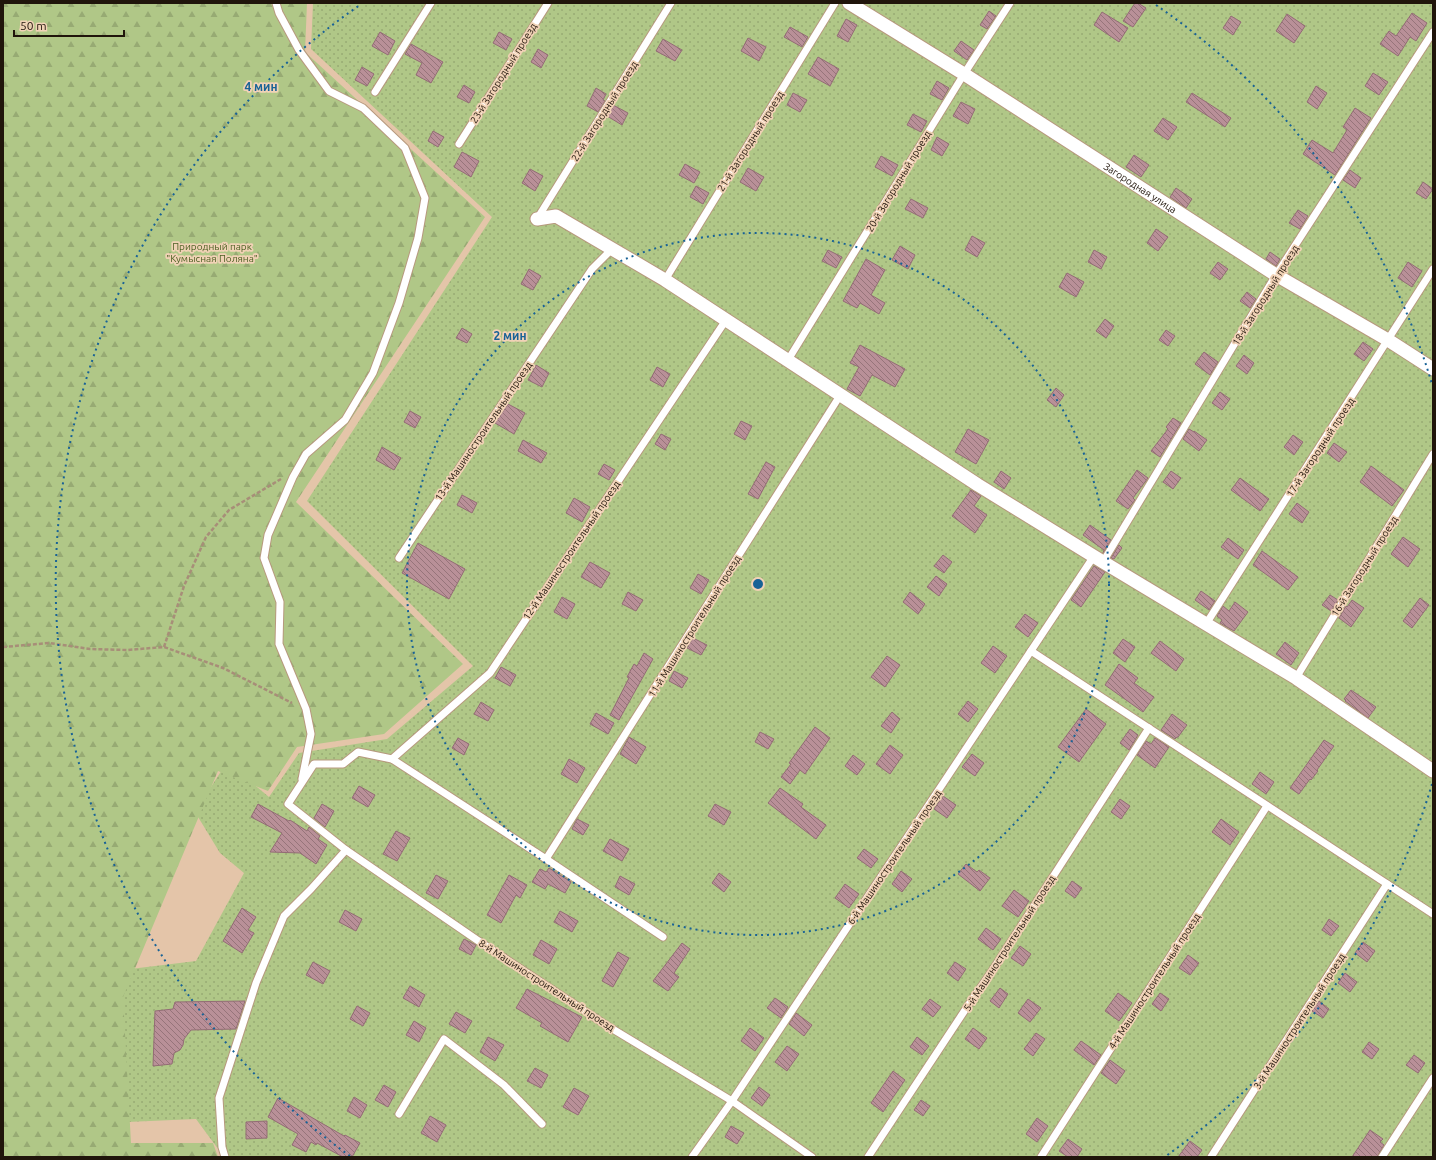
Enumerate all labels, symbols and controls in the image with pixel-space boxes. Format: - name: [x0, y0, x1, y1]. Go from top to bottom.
- scale bar: [14, 12, 124, 38]
- text: 50 m: [20, 19, 47, 32]
- street label: 23-й Загородный проезд: [468, 21, 539, 125]
- street label: 22-й Загородный проезд: [569, 59, 640, 163]
- text: 4 мин: [244, 80, 278, 93]
- street label: 21-й Загородный проезд: [715, 89, 786, 193]
- street label: 20-й Загородный проезд: [864, 129, 933, 234]
- street label: Загородная улица: [1102, 161, 1179, 216]
- park label: Природный парк "Кумысная Поляна": [166, 241, 258, 264]
- street label: 18-й Загородный проезд: [1230, 243, 1301, 347]
- text: 2 мин: [493, 329, 527, 342]
- street label: 13-й Машиностроительный проезд: [433, 360, 534, 503]
- street label: 17-й Загородный проезд: [1284, 396, 1357, 499]
- street label: 12-й Машиностроительный проезд: [521, 479, 622, 622]
- street label: 16-й Загородный проезд: [1329, 514, 1400, 618]
- street label: 11-й Машиностроительный проезд: [646, 553, 743, 699]
- centre of rings: [751, 577, 765, 591]
- street label: 6-й Машиностроительный проезд: [845, 788, 944, 926]
- street label: 5-й Машиностроительный проезд: [961, 873, 1057, 1013]
- street label: 4-й Машиностроительный проезд: [1106, 911, 1202, 1051]
- street label: 8-й Машиностроительный проезд: [477, 937, 617, 1033]
- street label: 3-й Машиностроительный проезд: [1251, 951, 1347, 1091]

